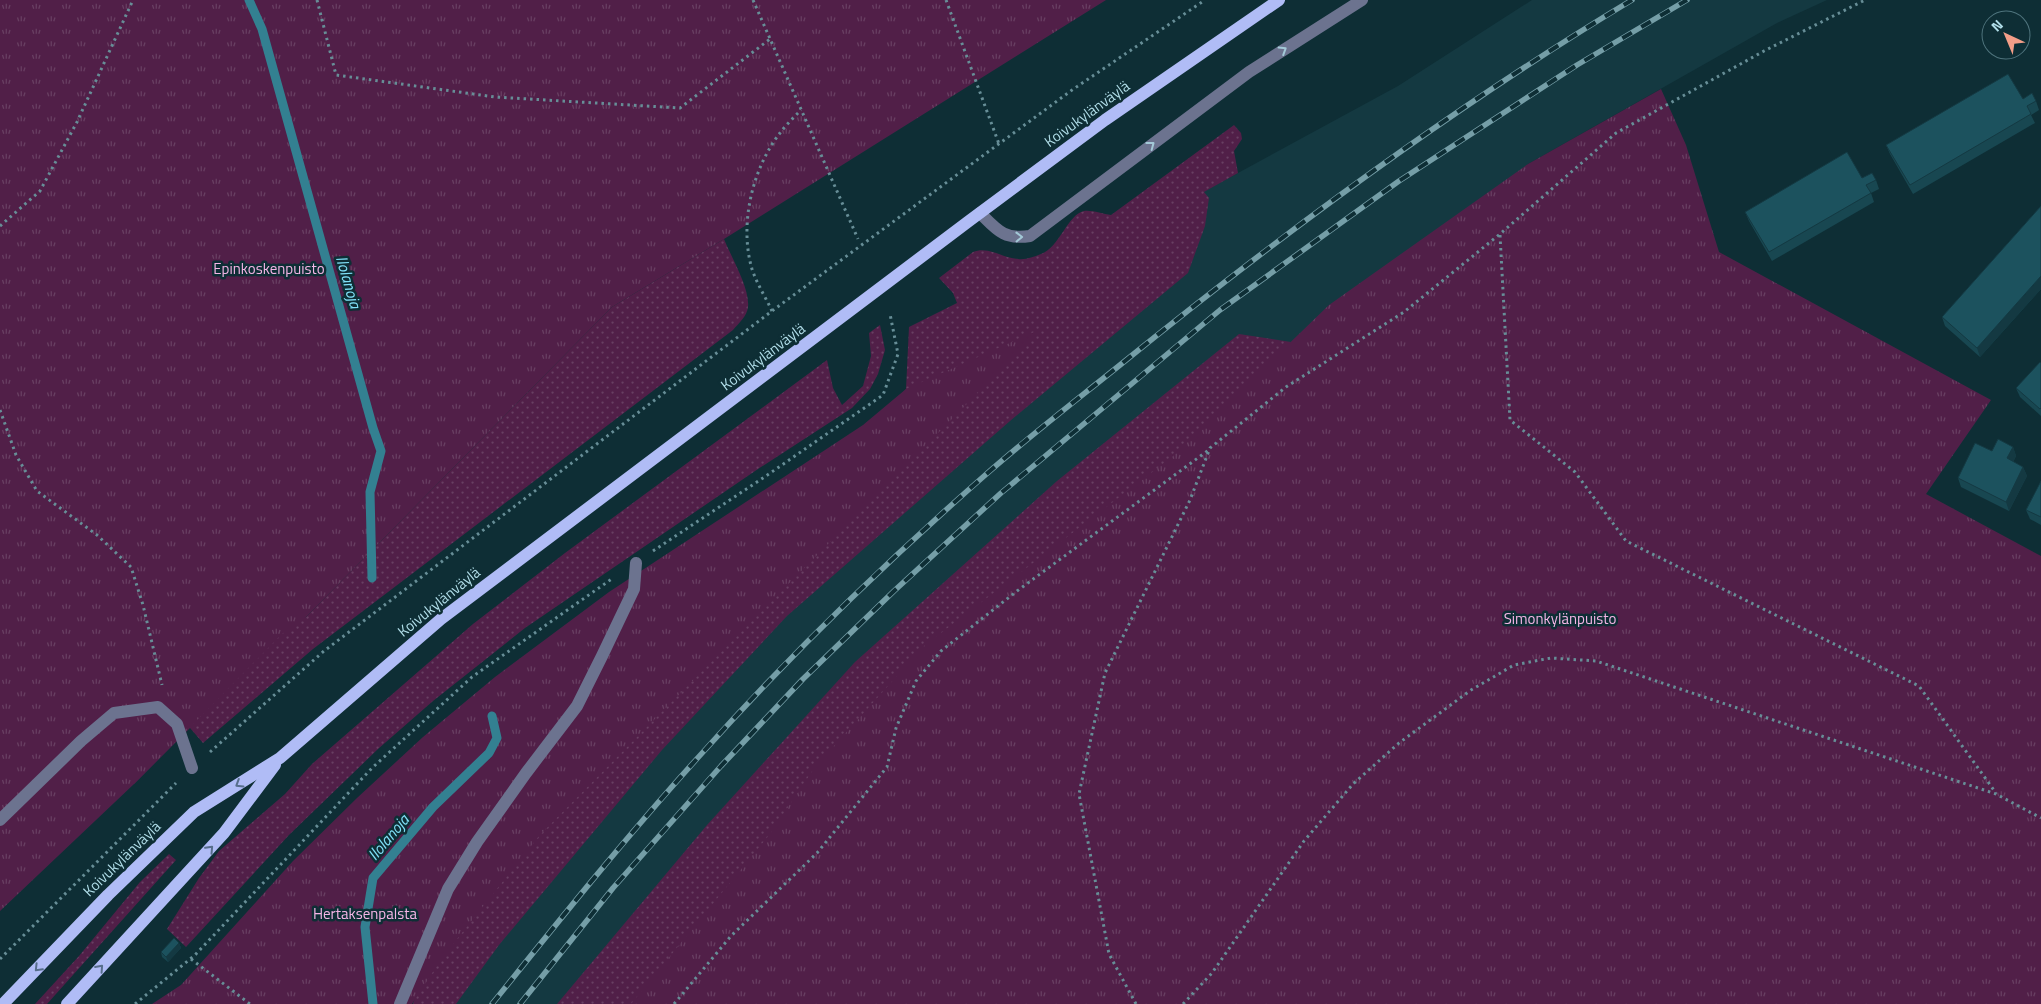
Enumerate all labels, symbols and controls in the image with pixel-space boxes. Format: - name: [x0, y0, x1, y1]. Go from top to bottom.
- north arrow: [1981, 10, 2031, 60]
- text: N: [1986, 14, 2007, 36]
- one-way arrow: [1277, 47, 1286, 57]
- street label: Koivukylänväylä: [1039, 74, 1135, 153]
- one-way arrow: [1145, 142, 1155, 151]
- one-way arrow: [1016, 232, 1024, 242]
- water label: Ilolanoja: [330, 253, 368, 312]
- park label: Epinkoskenpuisto: [213, 257, 325, 280]
- street label: Koivukylänväylä: [716, 317, 810, 396]
- street label: Koivukylänväylä: [392, 561, 485, 642]
- park label: Simonkylänpuisto: [1504, 607, 1616, 630]
- one-way arrow: [235, 777, 244, 787]
- water label: Ilolanoja: [362, 808, 415, 865]
- street label: Koivukylänväylä: [77, 815, 166, 902]
- one-way arrow: [204, 845, 213, 854]
- park label: Hertaksenpalsta: [313, 902, 417, 925]
- one-way arrow: [34, 962, 43, 971]
- one-way arrow: [94, 965, 103, 974]

